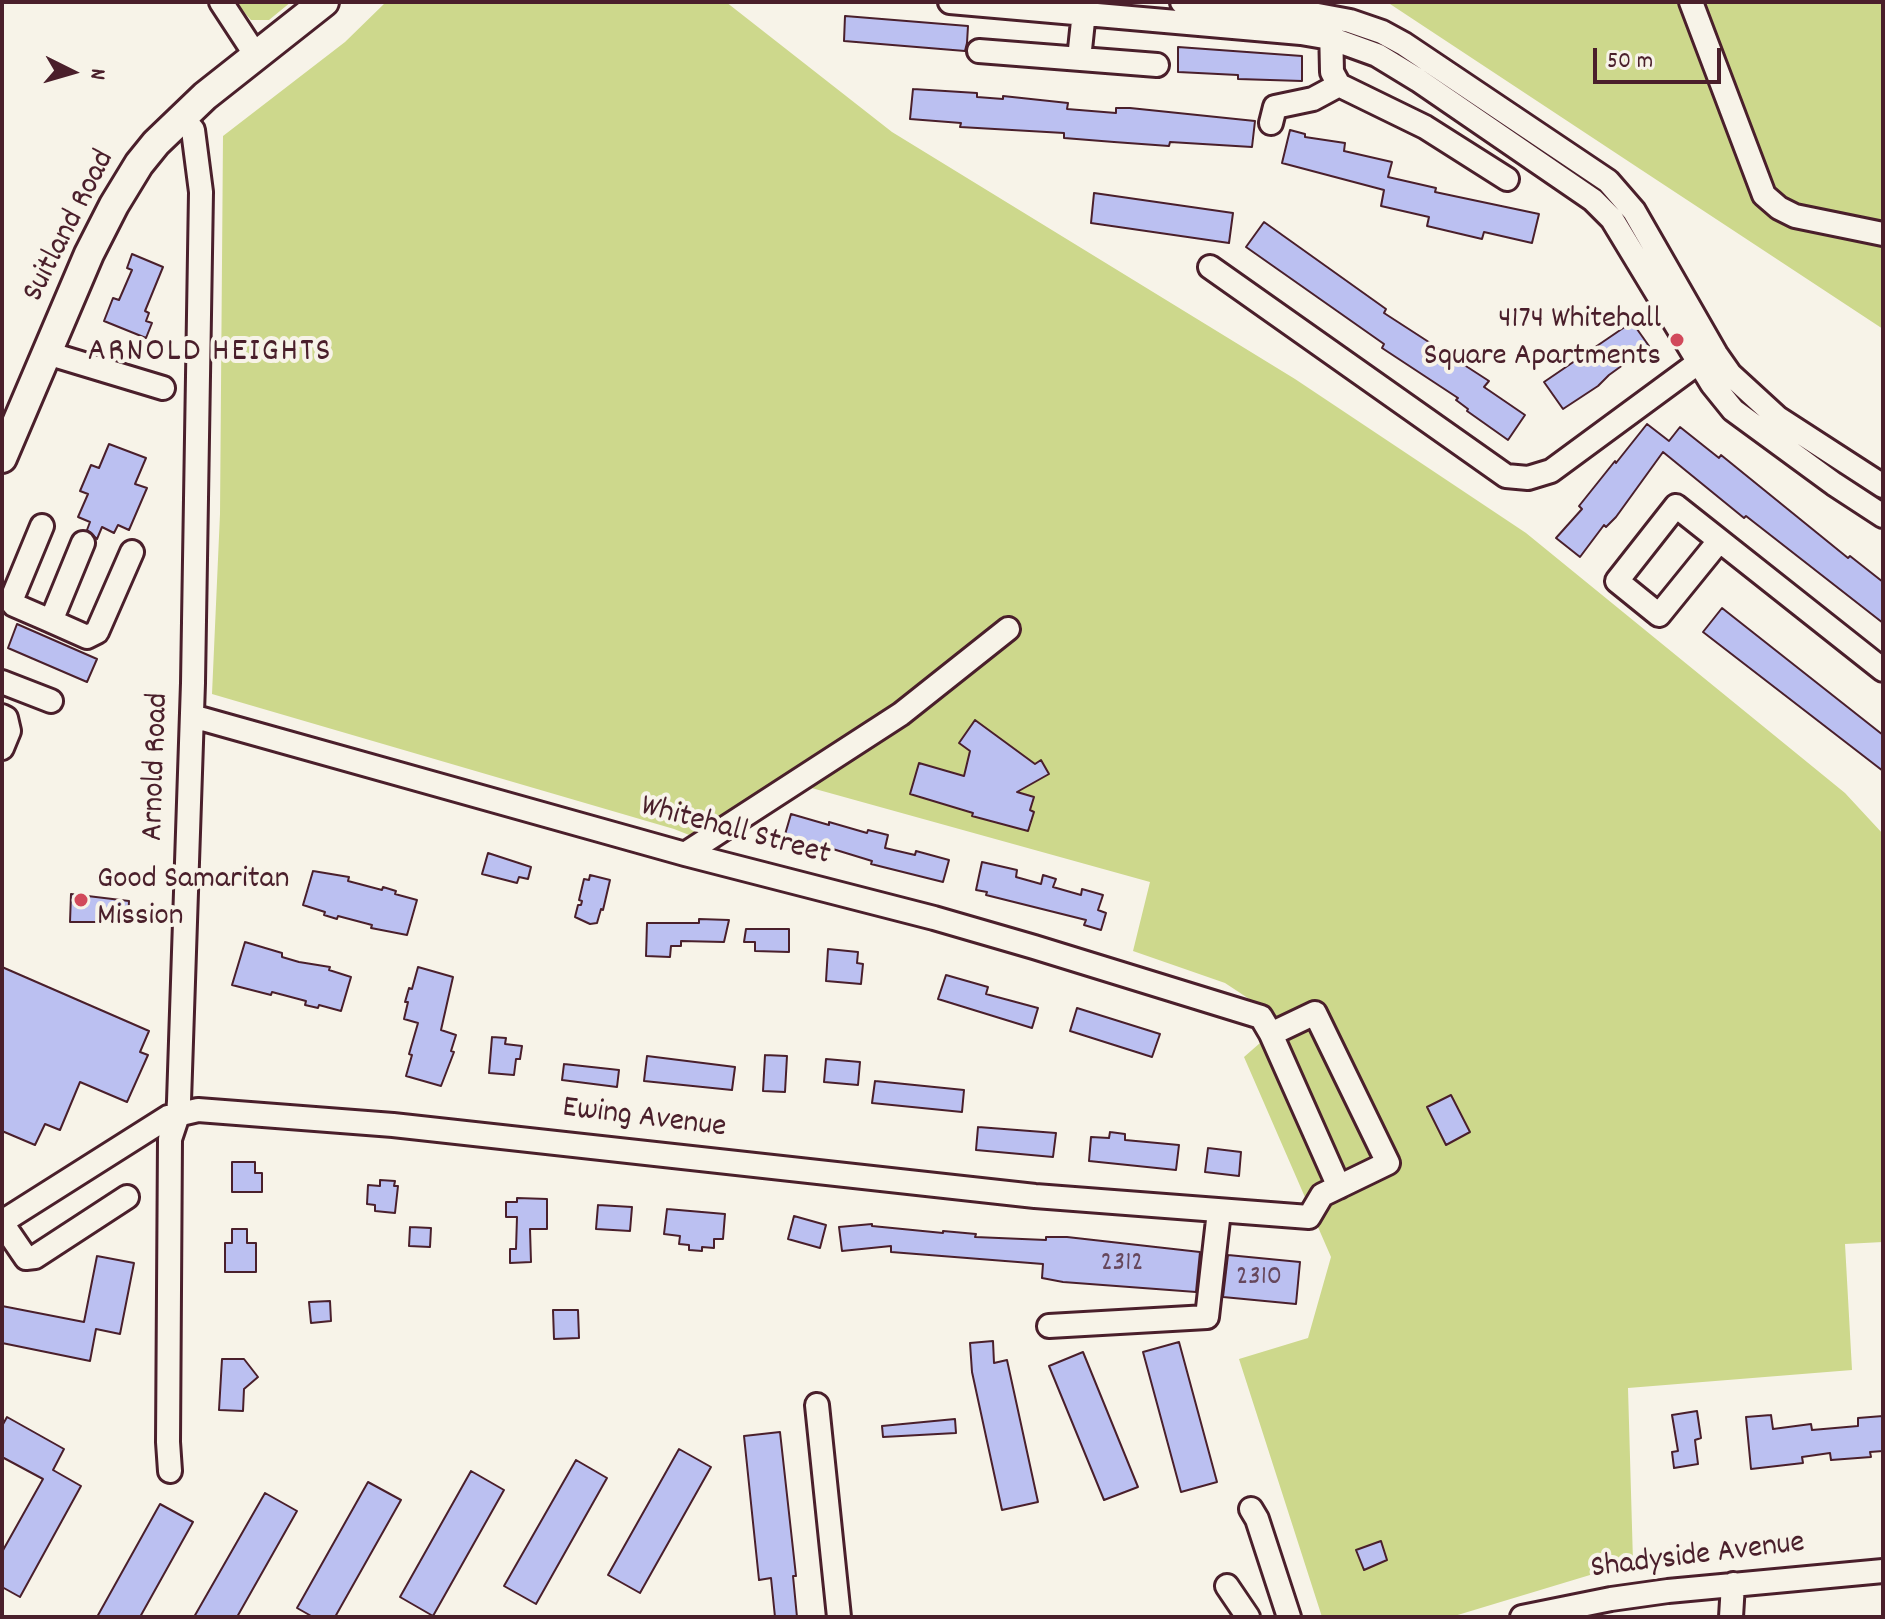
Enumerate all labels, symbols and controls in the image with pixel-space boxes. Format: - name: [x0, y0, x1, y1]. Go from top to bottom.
- north arrow: [32, 32, 112, 112]
- scale bar: [1597, 32, 1725, 82]
- text: 50 m: [1607, 45, 1653, 79]
- text: N: [80, 67, 112, 81]
- street label: Suitland Road: [16, 145, 126, 309]
- place label: 4174 Whitehall Square Apartments: [1424, 303, 1661, 378]
- marker: 4174 Whitehall Square Apartments: [1668, 331, 1686, 349]
- district label: ARNOLD HEIGHTS: [87, 334, 333, 374]
- street label: Arnold Road: [136, 692, 180, 842]
- street label: Whitehall Street: [636, 789, 834, 877]
- place label: Good Samaritan Mission: [97, 863, 289, 938]
- marker: Good Samaritan Mission: [72, 891, 90, 909]
- street label: Ewing Avenue: [560, 1091, 728, 1149]
- house number: 2312: [1100, 1248, 1144, 1282]
- house number: 2310: [1236, 1262, 1282, 1296]
- street label: Shadyside Avenue: [1589, 1526, 1807, 1590]

